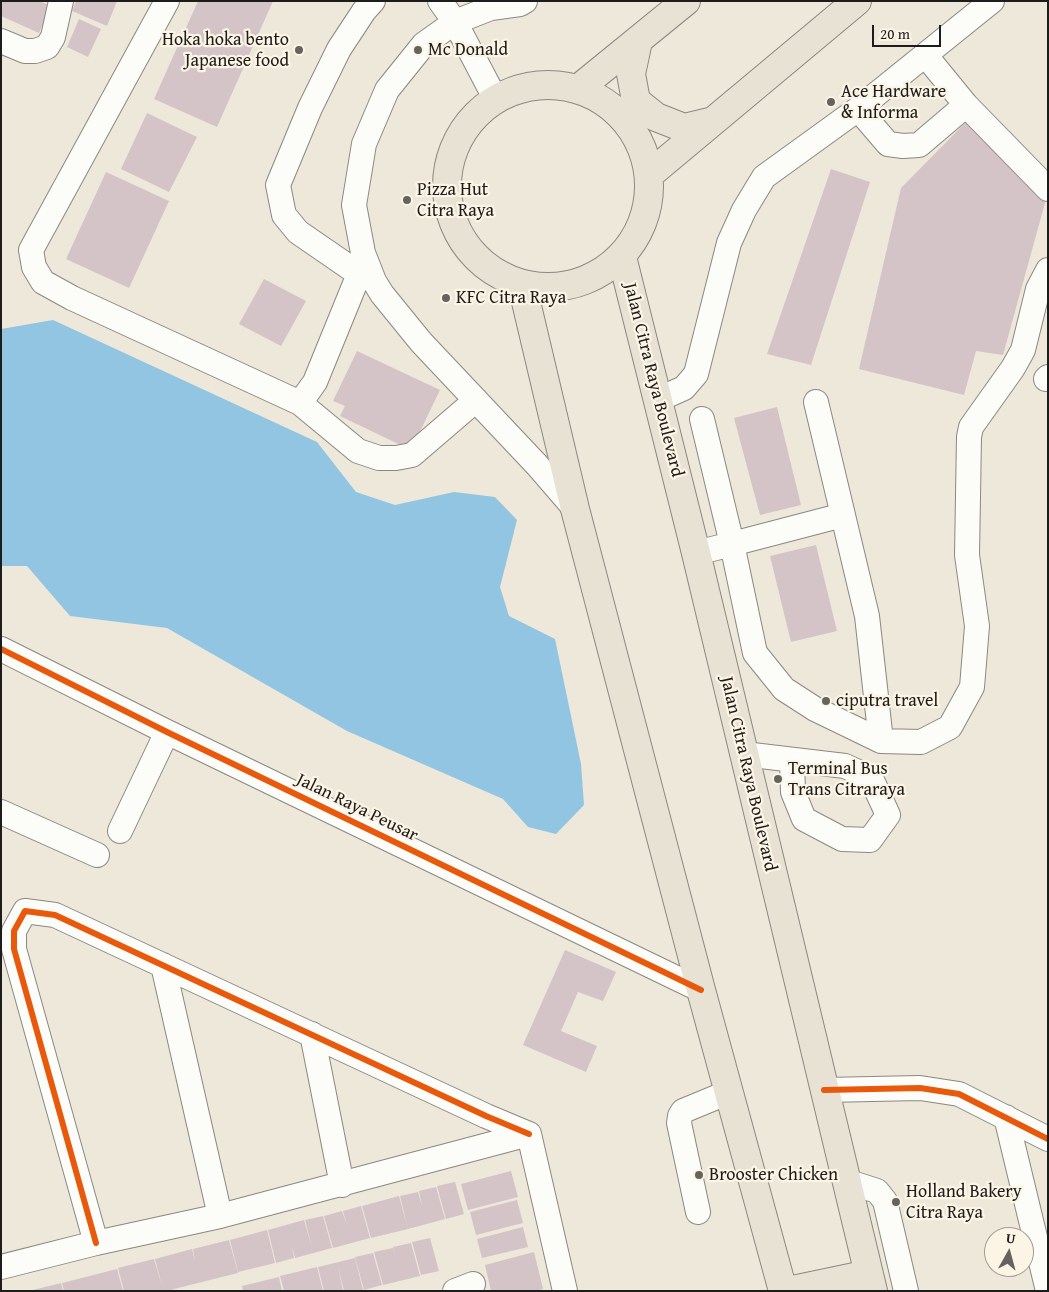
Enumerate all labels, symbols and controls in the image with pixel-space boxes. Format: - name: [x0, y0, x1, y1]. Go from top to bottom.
- scale bar: [874, 15, 943, 47]
- text: 20 m: [880, 23, 910, 44]
- place label: Hoka hoka bento Japanese food: [162, 29, 289, 72]
- place label: Mc Donald: [428, 39, 508, 61]
- marker: Hoka hoka bento Japanese food: [293, 44, 305, 56]
- marker: Mc Donald: [412, 44, 424, 56]
- place label: Ace Hardware & Informa: [841, 81, 946, 124]
- marker: Ace Hardware & Informa: [825, 96, 837, 108]
- place label: Pizza Hut Citra Raya: [417, 179, 494, 222]
- marker: Pizza Hut Citra Raya: [401, 194, 413, 206]
- street label: Jalan Citra Raya Boulevard: [618, 281, 688, 479]
- place label: KFC Citra Raya: [456, 287, 566, 309]
- marker: KFC Citra Raya: [440, 292, 452, 304]
- street label: Jalan Citra Raya Boulevard: [715, 674, 781, 874]
- place label: ciputra travel: [836, 690, 938, 712]
- marker: ciputra travel: [820, 695, 832, 707]
- place label: Terminal Bus Trans Citraraya: [788, 758, 905, 801]
- street label: Jalan Raya Peusar: [293, 769, 421, 847]
- marker: Terminal Bus Trans Citraraya: [772, 773, 784, 785]
- place label: Brooster Chicken: [709, 1164, 838, 1186]
- marker: Brooster Chicken: [693, 1169, 705, 1181]
- place label: Holland Bakery Citra Raya: [906, 1181, 1022, 1224]
- marker: Holland Bakery Citra Raya: [890, 1196, 902, 1208]
- north arrow: [984, 1227, 1034, 1277]
- text: U: [1005, 1228, 1017, 1249]

